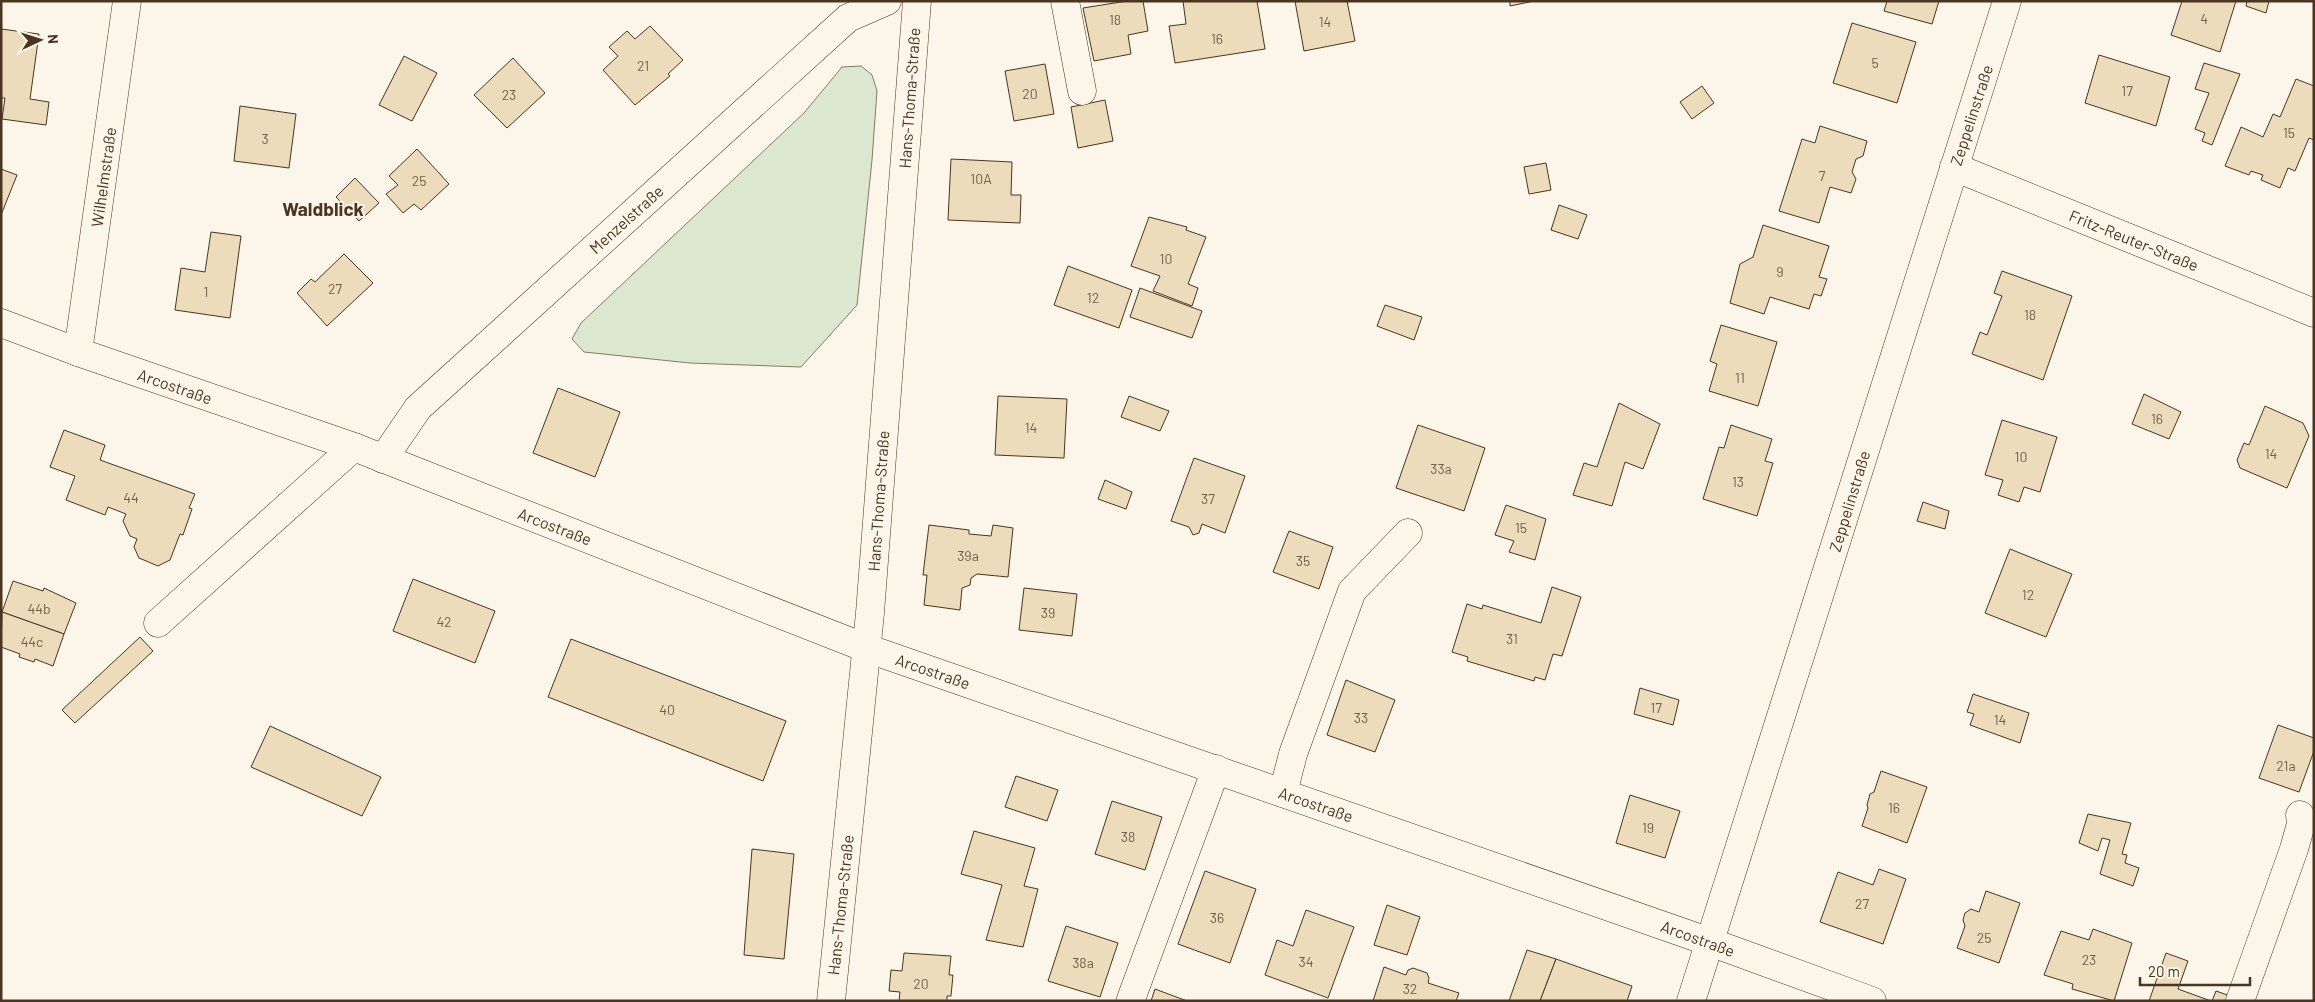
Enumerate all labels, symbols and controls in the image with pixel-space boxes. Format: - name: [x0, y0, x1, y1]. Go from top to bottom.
- house number: 4: [2200, 10, 2208, 27]
- house number: 18: [1109, 11, 1121, 28]
- house number: 14: [1319, 13, 1331, 30]
- north arrow: [15, 15, 65, 65]
- street label: Hans-Thoma-Straße: [895, 27, 923, 169]
- house number: 16: [1211, 30, 1223, 47]
- text: N: [45, 34, 62, 44]
- house number: 5: [1871, 54, 1879, 71]
- house number: 21: [637, 57, 649, 74]
- street label: Zeppelinstraße: [1946, 62, 1996, 168]
- house number: 17: [2121, 82, 2133, 99]
- house number: 20: [1022, 85, 1038, 102]
- house number: 23: [502, 86, 516, 103]
- house number: 15: [2283, 124, 2295, 141]
- street label: Wilhelmstraße: [87, 126, 119, 228]
- house number: 3: [261, 130, 269, 147]
- house number: 7: [1819, 167, 1826, 184]
- house number: 10A: [970, 170, 992, 187]
- house number: 25: [412, 172, 426, 189]
- street label: Menzelstraße: [585, 181, 667, 257]
- district label: Waldblick: [282, 197, 364, 220]
- street label: Fritz-Reuter-Straße: [2067, 205, 2201, 275]
- house number: 10: [1160, 250, 1172, 267]
- house number: 9: [1776, 263, 1784, 280]
- house number: 27: [328, 280, 342, 297]
- house number: 1: [204, 283, 208, 300]
- house number: 12: [1087, 289, 1099, 306]
- house number: 18: [2024, 306, 2036, 323]
- street label: Arcostraße: [135, 364, 215, 408]
- house number: 11: [1735, 369, 1745, 386]
- house number: 16: [2151, 410, 2163, 427]
- house number: 14: [1025, 419, 1037, 436]
- street label: Hans-Thoma-Straße: [864, 430, 892, 572]
- house number: 14: [2265, 445, 2277, 462]
- street label: Zeppelinstraße: [1825, 448, 1873, 554]
- house number: 10: [2015, 448, 2027, 465]
- house number: 33a: [1430, 460, 1452, 477]
- house number: 13: [1732, 473, 1744, 490]
- house number: 44: [123, 489, 139, 506]
- house number: 37: [1201, 490, 1215, 507]
- street label: Arcostraße: [515, 503, 595, 549]
- house number: 15: [1515, 519, 1527, 536]
- house number: 39a: [957, 547, 979, 564]
- house number: 35: [1296, 552, 1310, 569]
- house number: 12: [2022, 586, 2034, 603]
- house number: 44b: [27, 600, 51, 617]
- house number: 39: [1041, 604, 1055, 621]
- house number: 42: [436, 613, 452, 630]
- house number: 31: [1506, 630, 1518, 647]
- house number: 44c: [21, 633, 43, 650]
- street label: Arcostraße: [893, 649, 973, 693]
- house number: 17: [1650, 699, 1662, 716]
- house number: 40: [659, 701, 675, 718]
- house number: 33: [1354, 709, 1368, 726]
- house number: 14: [1994, 711, 2006, 728]
- house number: 21a: [2276, 757, 2296, 774]
- street label: Arcostraße: [1276, 782, 1356, 826]
- house number: 16: [1888, 799, 1900, 816]
- house number: 19: [1642, 819, 1654, 836]
- house number: 38: [1121, 828, 1135, 845]
- street label: Hans-Thoma-Straße: [823, 834, 857, 976]
- house number: 27: [1855, 895, 1869, 912]
- house number: 36: [1210, 909, 1224, 926]
- street label: Arcostraße: [1658, 916, 1738, 960]
- house number: 25: [1977, 929, 1991, 946]
- house number: 23: [2082, 951, 2096, 968]
- house number: 34: [1299, 953, 1313, 970]
- house number: 38a: [1072, 954, 1094, 971]
- scale bar: [2140, 954, 2250, 986]
- text: 20 m: [2148, 962, 2180, 980]
- house number: 20: [913, 975, 929, 992]
- house number: 32: [1403, 980, 1417, 997]

